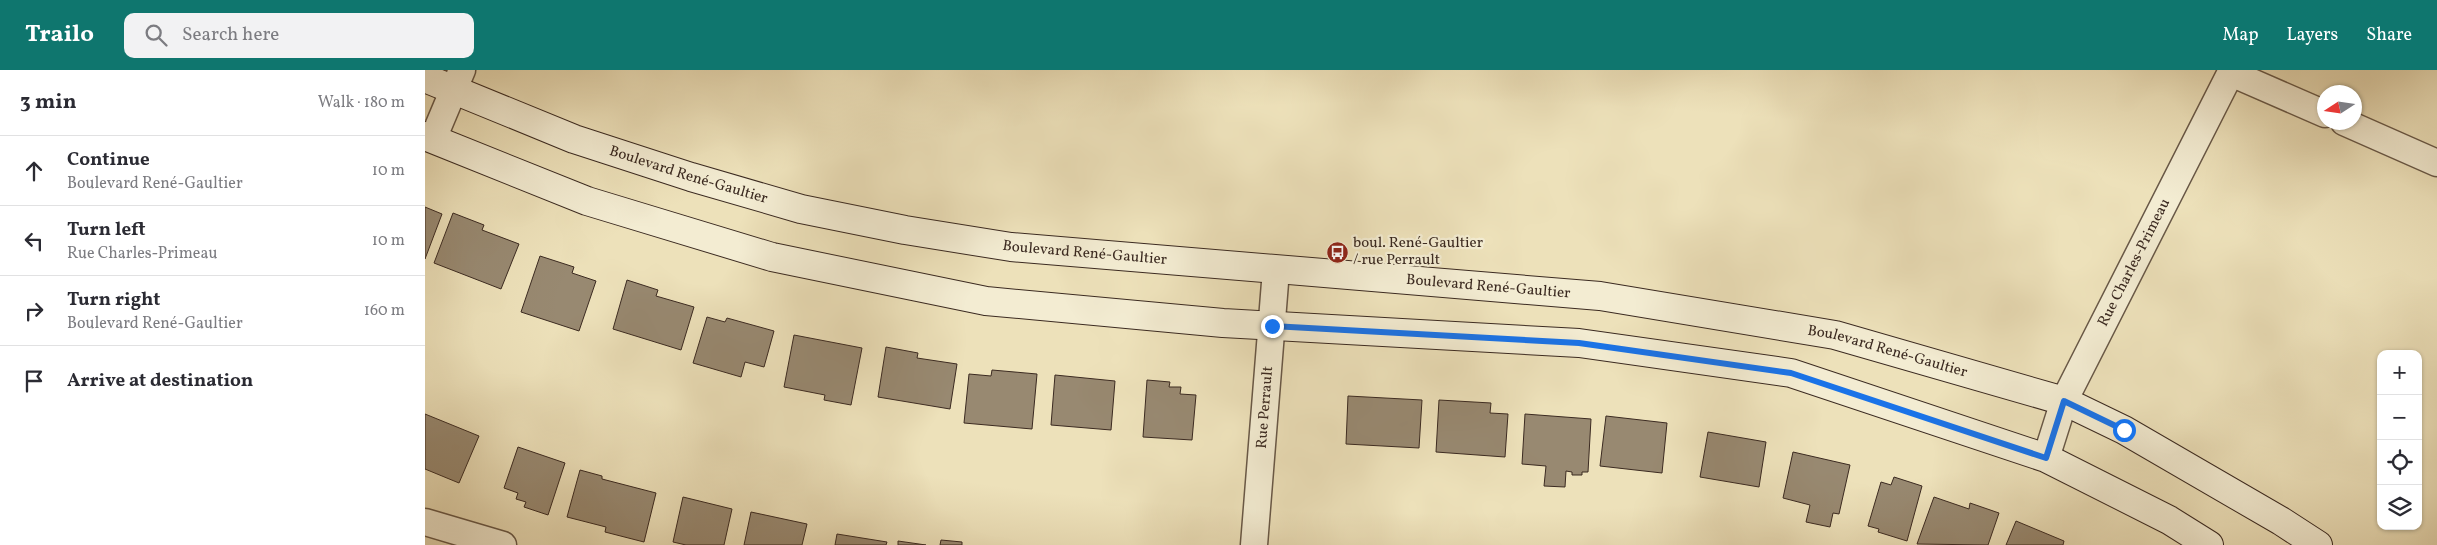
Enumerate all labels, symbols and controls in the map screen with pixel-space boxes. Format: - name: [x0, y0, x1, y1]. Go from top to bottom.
- search box: [124, 13, 474, 58]
- text: Trailo: [25, 18, 94, 52]
- icon: search: [142, 21, 170, 49]
- text: Search here: [182, 22, 279, 48]
- text: Map: [2222, 23, 2258, 48]
- text: Layers: [2286, 23, 2338, 48]
- text: Share: [2366, 23, 2412, 48]
- north arrow: [2317, 85, 2362, 130]
- text: 3 min: [20, 88, 76, 117]
- text: Walk · 180 m: [318, 92, 405, 114]
- street label: Boulevard René-Gaultier: [606, 141, 770, 209]
- text: Continue: [67, 147, 150, 173]
- icon: ahead: [20, 157, 48, 185]
- text: 10 m: [372, 160, 405, 182]
- text: Boulevard René-Gaultier: [67, 173, 243, 195]
- street label: Rue Charles-Primeau: [2093, 195, 2176, 330]
- text: Turn left: [67, 217, 146, 243]
- icon: left: [20, 227, 48, 255]
- text: 10 m: [372, 230, 405, 252]
- place label: boul. René-Gaultier / rue Perrault: [1353, 233, 1483, 271]
- street label: Boulevard René-Gaultier: [1001, 235, 1168, 270]
- bus stop icon: boul. René-Gaultier / rue Perrault: [1325, 240, 1349, 264]
- text: Rue Charles-Primeau: [67, 243, 217, 265]
- street label: Boulevard René-Gaultier: [1405, 269, 1571, 304]
- text: Turn right: [67, 287, 160, 313]
- icon: right: [20, 297, 48, 325]
- text: 160 m: [364, 300, 405, 322]
- text: Boulevard René-Gaultier: [67, 313, 243, 335]
- route end: [1261, 315, 1284, 338]
- street label: Boulevard René-Gaultier: [1806, 320, 1970, 383]
- map controls: [2377, 350, 2422, 530]
- button: +: [2377, 350, 2422, 395]
- street label: Rue Perrault: [1251, 365, 1279, 450]
- icon: arrive: [20, 367, 48, 395]
- text: Arrive at destination: [67, 368, 253, 394]
- button: −: [2377, 395, 2422, 440]
- route start: [2113, 419, 2136, 442]
- button: locate: [2377, 440, 2422, 485]
- button: layers: [2377, 485, 2422, 530]

